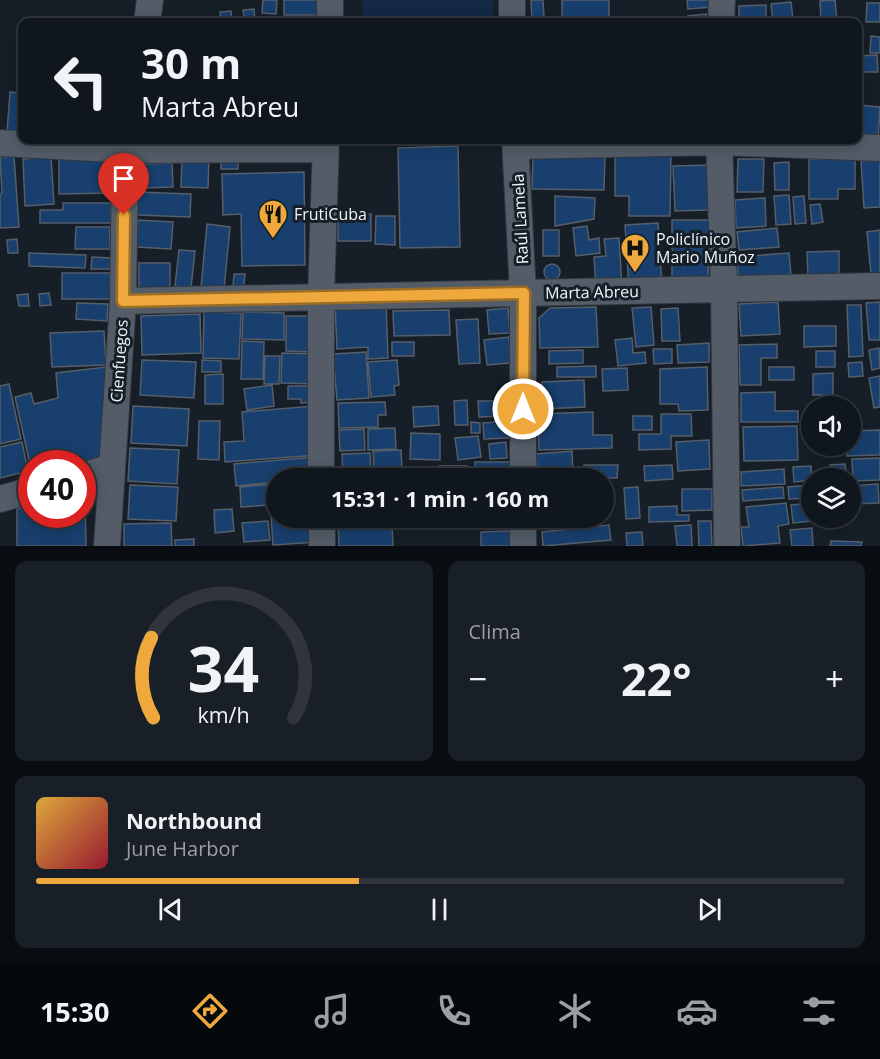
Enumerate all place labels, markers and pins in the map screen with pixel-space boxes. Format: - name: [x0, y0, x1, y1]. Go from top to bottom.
- pin: [98, 153, 149, 215]
- restaurant icon: FrutiCuba: [257, 198, 289, 240]
- place label: FrutiCuba: [294, 203, 367, 225]
- place label: Policlínico Mario Muñoz: [656, 228, 755, 268]
- hospital icon: Policlínico Mario Muñoz: [619, 232, 651, 274]

